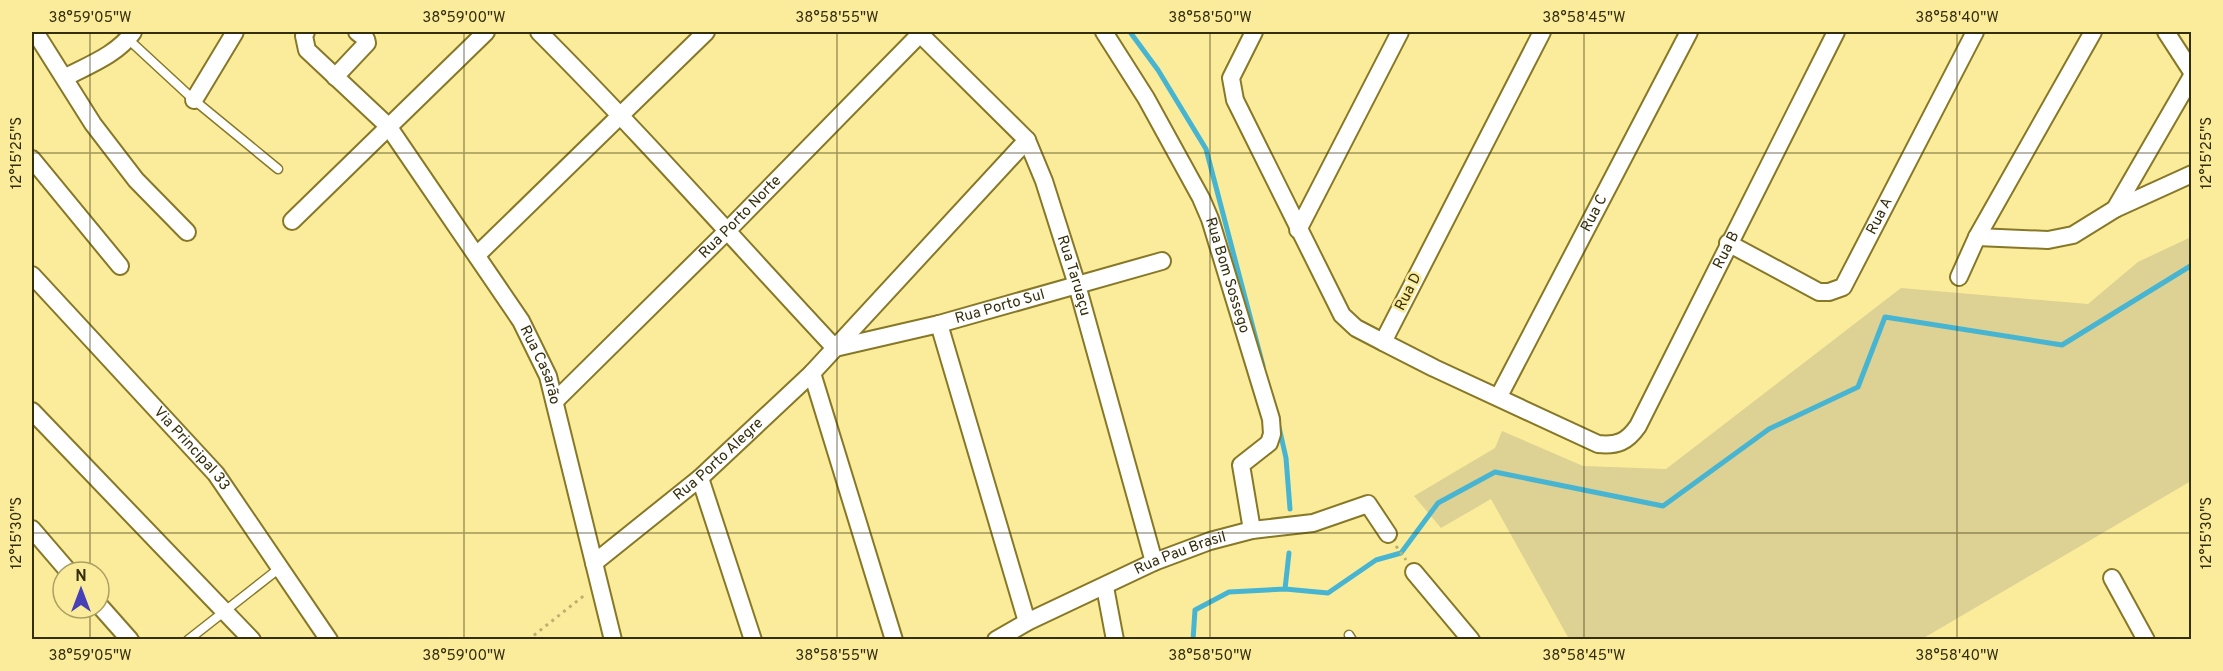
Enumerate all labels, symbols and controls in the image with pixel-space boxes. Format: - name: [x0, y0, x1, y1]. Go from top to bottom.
- text: 38°59'05"W: [48, 9, 132, 28]
- text: 38°59'00"W: [422, 9, 506, 28]
- text: 38°58'55"W: [795, 9, 879, 28]
- text: 38°58'50"W: [1168, 9, 1252, 28]
- text: 38°58'45"W: [1542, 9, 1626, 28]
- text: 38°58'40"W: [1915, 9, 1999, 28]
- text: 12°15'25"S: [8, 117, 27, 189]
- text: 12°15'25"S: [2198, 117, 2217, 189]
- street label: Rua Porto Norte: [695, 171, 786, 263]
- street label: Rua C: [1577, 191, 1612, 235]
- street label: Rua A: [1862, 194, 1897, 238]
- street label: Rua Bom Sossego: [1201, 215, 1254, 336]
- street label: Rua B: [1709, 228, 1744, 272]
- street label: Rua Taruaçu: [1052, 233, 1095, 318]
- street label: Rua D: [1391, 270, 1427, 314]
- street label: Rua Porto Sul: [953, 285, 1047, 329]
- street label: Rua Casarão: [515, 322, 564, 406]
- street label: Via Principal 33: [149, 403, 234, 494]
- street label: Rua Porto Alegre: [670, 414, 768, 505]
- text: 12°15'30"S: [8, 497, 27, 569]
- text: 12°15'30"S: [2198, 497, 2217, 569]
- street label: Rua Pau Brasil: [1131, 528, 1228, 579]
- north arrow: [51, 560, 111, 620]
- text: N: [75, 567, 87, 587]
- text: 38°59'05"W: [48, 647, 132, 666]
- text: 38°59'00"W: [422, 647, 506, 666]
- text: 38°58'55"W: [795, 647, 879, 666]
- text: 38°58'50"W: [1168, 647, 1252, 666]
- text: 38°58'45"W: [1542, 647, 1626, 666]
- text: 38°58'40"W: [1915, 647, 1999, 666]

